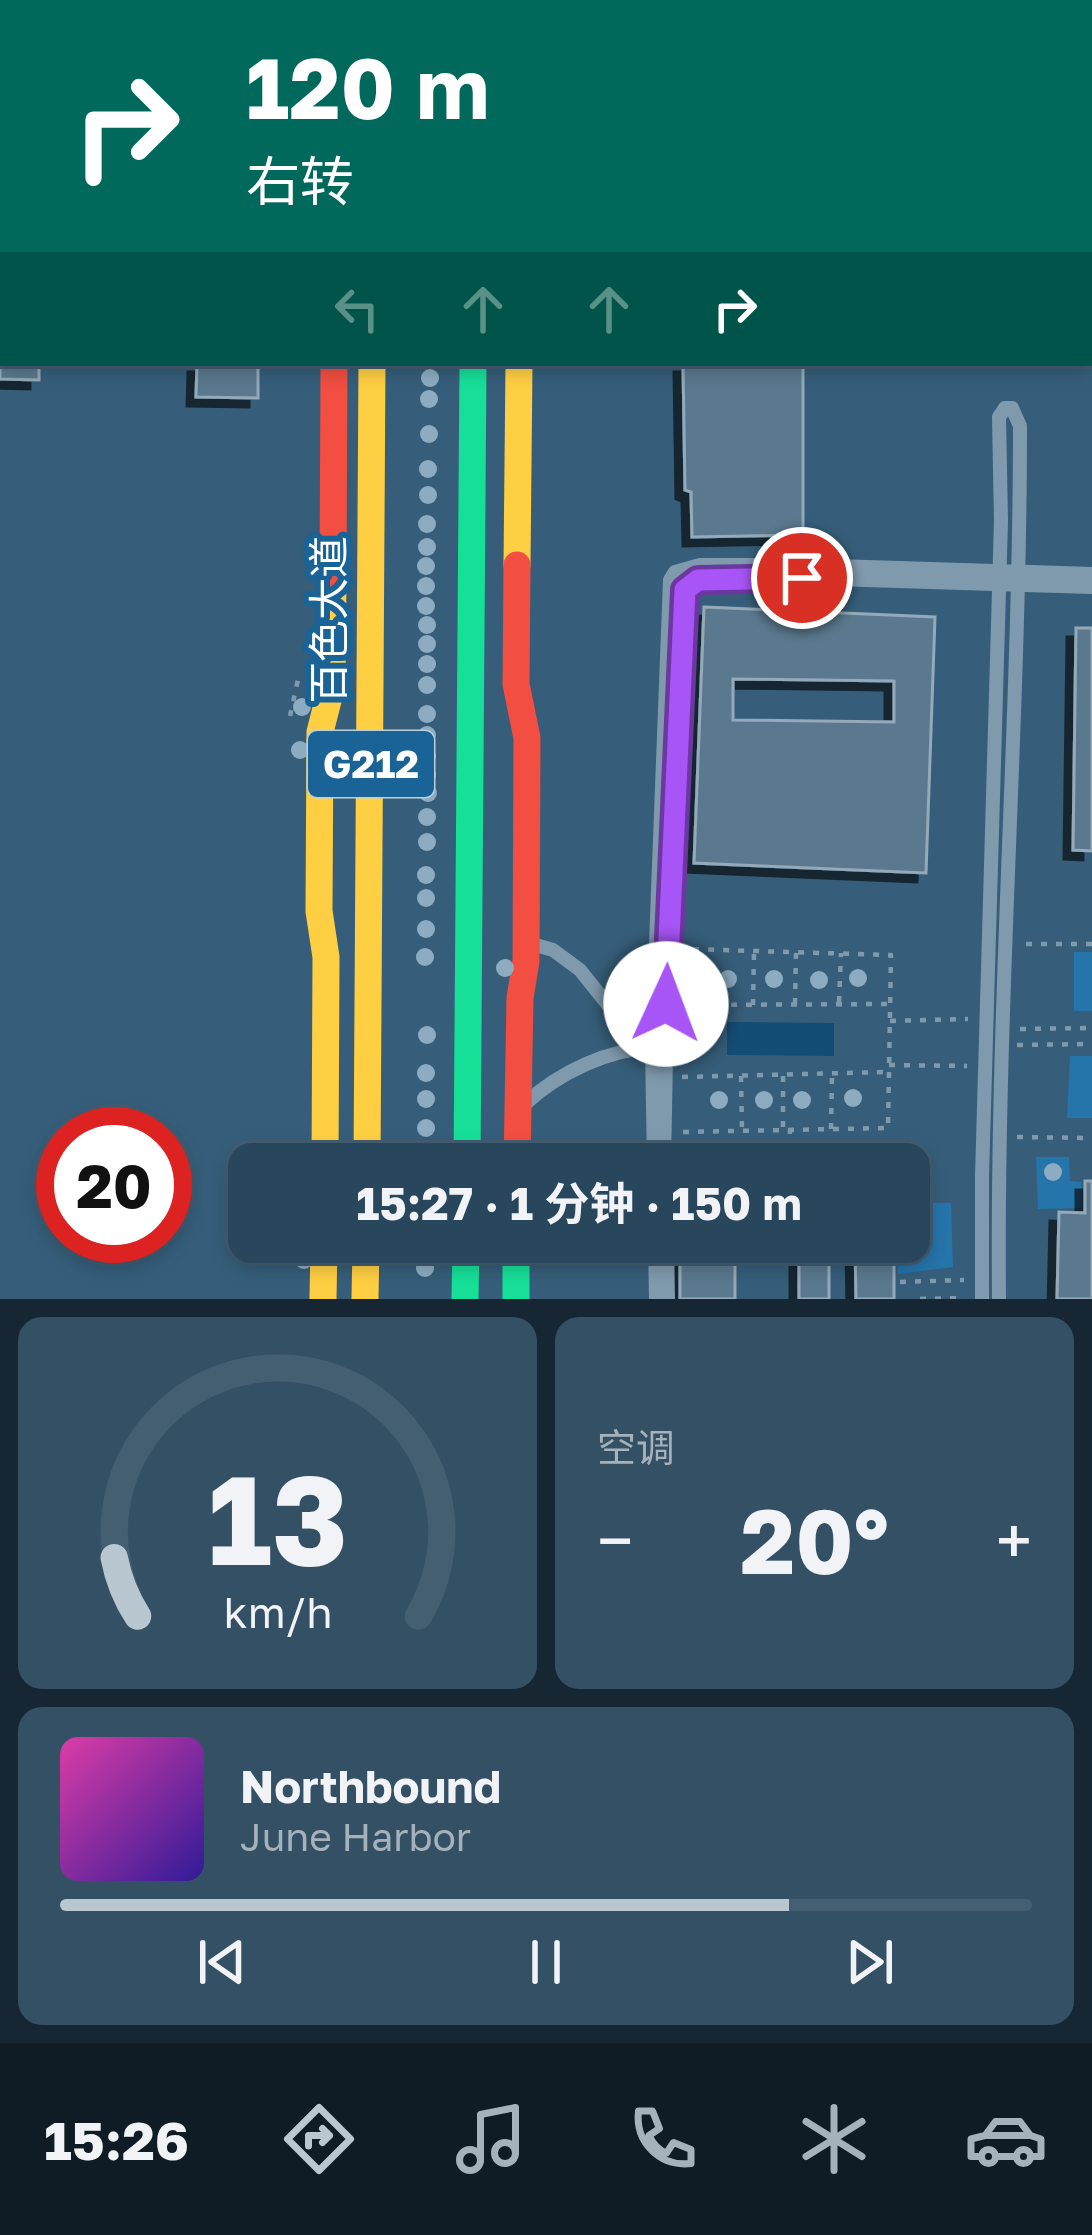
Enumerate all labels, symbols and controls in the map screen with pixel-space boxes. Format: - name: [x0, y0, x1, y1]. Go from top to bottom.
- text: 120 m: [246, 37, 490, 137]
- icon: right: [48, 48, 204, 204]
- text: 右转: [246, 148, 354, 213]
- icon: left: [324, 276, 390, 342]
- icon: ahead: [450, 276, 516, 342]
- icon: ahead: [576, 276, 642, 342]
- icon: right: [702, 276, 768, 342]
- pin: [751, 527, 853, 629]
- street label: 百色大道: [303, 536, 353, 704]
- icon: arrive: [769, 545, 835, 611]
- road number: G212: [308, 731, 434, 797]
- position arrow: [603, 941, 729, 1067]
- speed limit sign: 20: [36, 1107, 192, 1263]
- text: 15:27 · 1 分钟 · 150 m: [356, 1176, 802, 1230]
- text: 空调: [597, 1424, 675, 1471]
- text: 13: [207, 1443, 348, 1592]
- text: 20°: [740, 1486, 889, 1594]
- text: −: [597, 1500, 633, 1580]
- text: +: [996, 1500, 1032, 1580]
- text: km/h: [223, 1586, 332, 1637]
- text: Northbound: [240, 1759, 501, 1813]
- text: June Harbor: [240, 1813, 471, 1860]
- icon: previous: [189, 1929, 255, 1995]
- icon: pause: [513, 1929, 579, 1995]
- icon: next: [837, 1929, 903, 1995]
- icon: directions: [277, 2097, 361, 2181]
- icon: music: [449, 2097, 533, 2181]
- icon: phone: [621, 2097, 705, 2181]
- icon: climate: [792, 2097, 876, 2181]
- icon: car: [964, 2097, 1048, 2181]
- text: 15:26: [44, 2107, 189, 2172]

